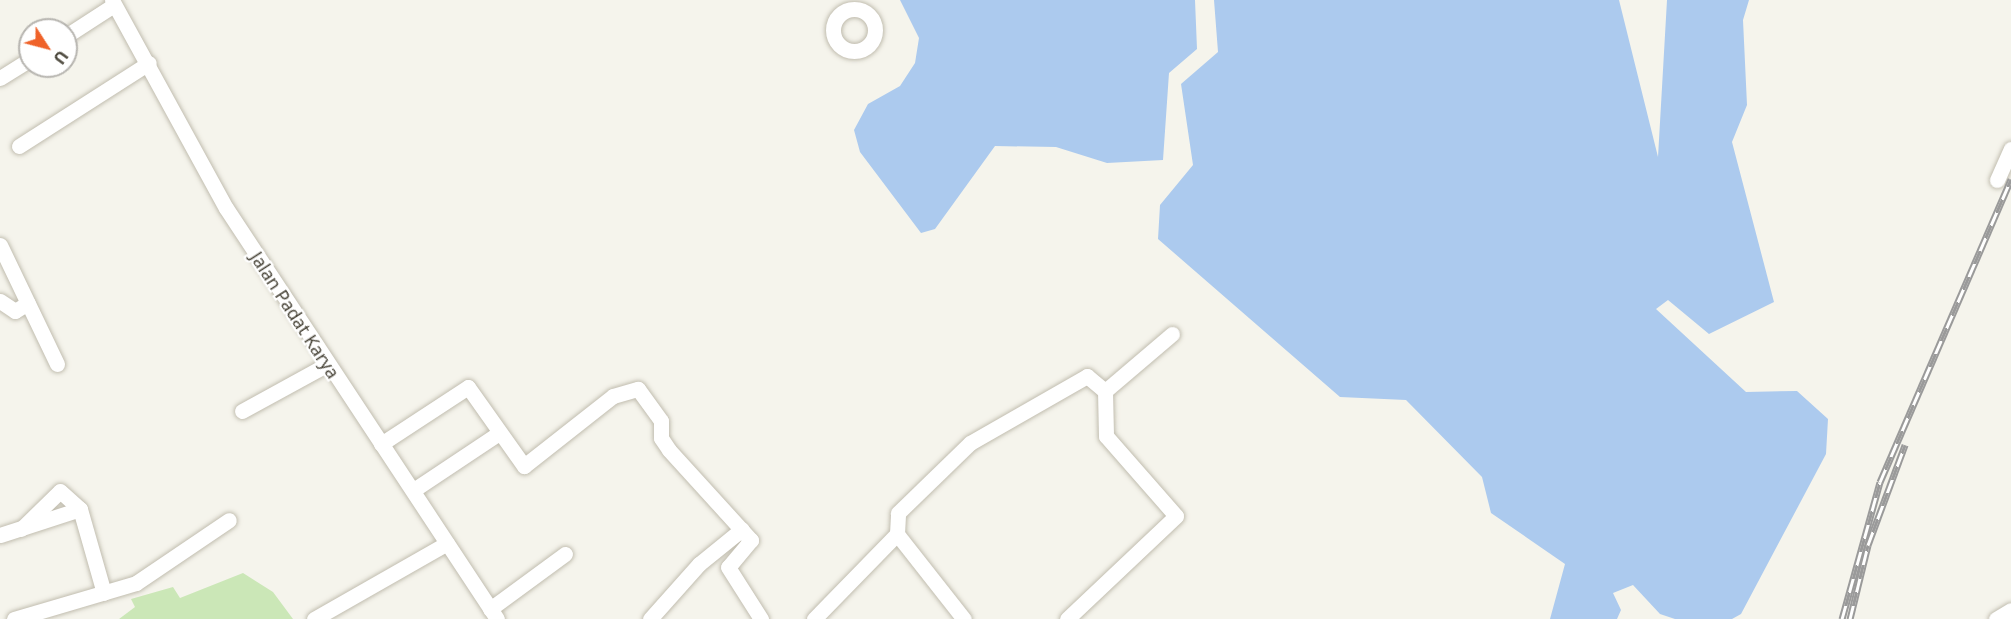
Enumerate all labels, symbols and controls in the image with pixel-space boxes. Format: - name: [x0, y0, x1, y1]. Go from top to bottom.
- north arrow: [18, 18, 78, 78]
- text: U: [48, 46, 73, 69]
- street label: Jalan Padat Karya: [246, 248, 344, 382]

